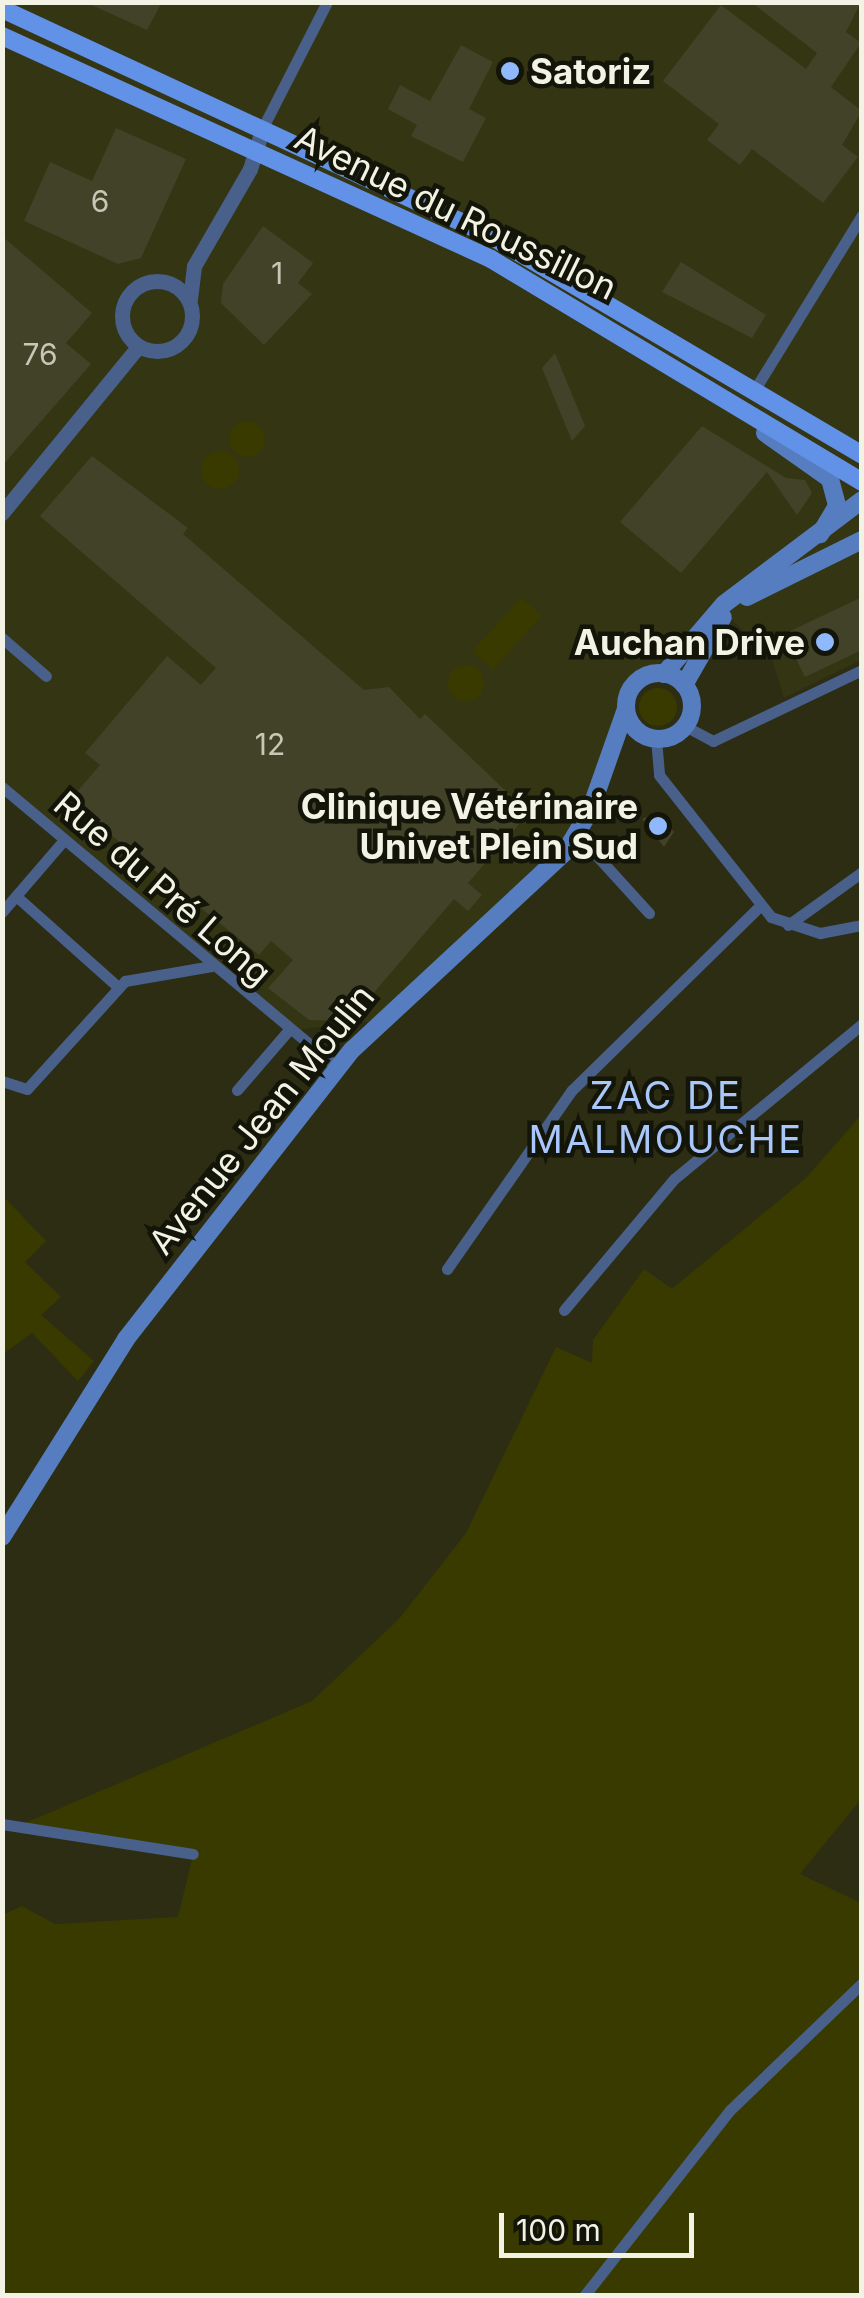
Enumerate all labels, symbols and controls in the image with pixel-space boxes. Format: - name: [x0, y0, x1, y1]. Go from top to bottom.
- place label: Satoriz: [530, 50, 651, 92]
- marker: Satoriz: [499, 60, 521, 82]
- street label: Avenue du Roussillon: [288, 116, 624, 308]
- house number: 6: [91, 183, 109, 219]
- house number: 1: [271, 255, 283, 291]
- house number: 76: [22, 336, 58, 372]
- place label: Auchan Drive: [574, 621, 805, 663]
- marker: Auchan Drive: [814, 631, 836, 653]
- house number: 12: [255, 726, 285, 762]
- street label: Rue du Pré Long: [46, 782, 280, 994]
- place label: Clinique Vétérinaire Univet Plein Sud: [301, 785, 638, 867]
- marker: Clinique Vétérinaire Univet Plein Sud: [647, 815, 669, 837]
- street label: Avenue Jean Moulin: [139, 976, 383, 1262]
- district label: ZAC DE MALMOUCHE: [528, 1073, 804, 1162]
- scale bar: [504, 2193, 699, 2255]
- text: 100 m: [516, 2212, 601, 2248]

